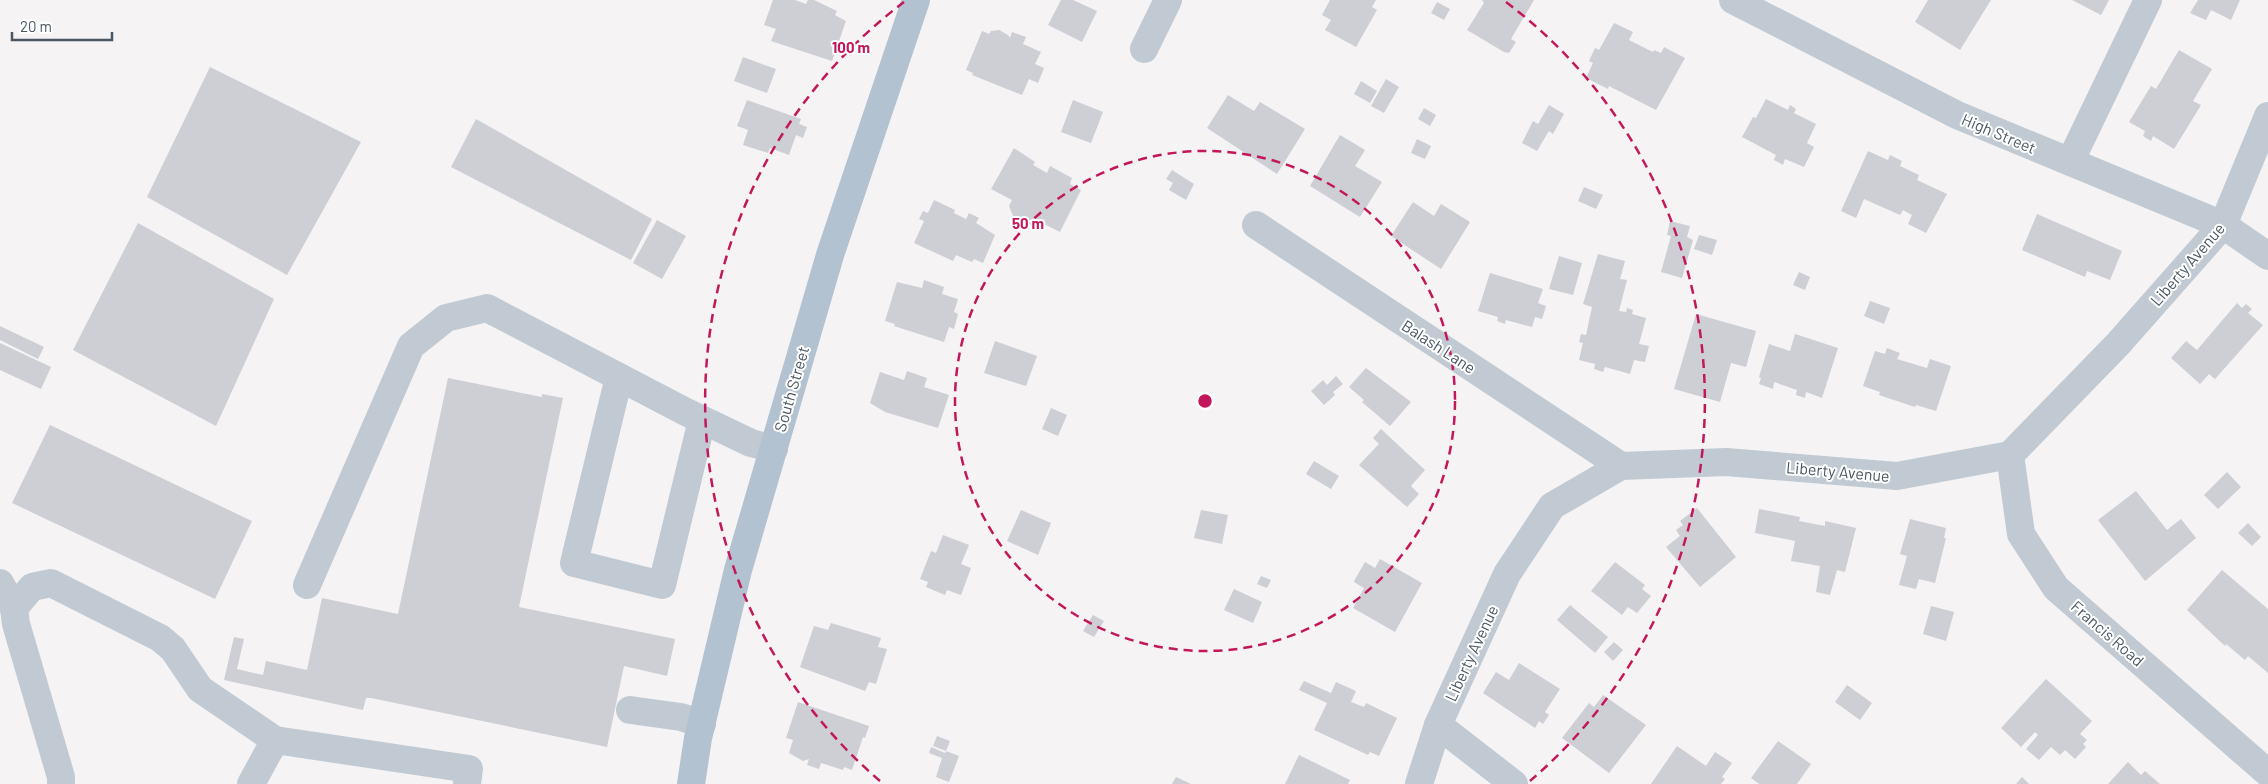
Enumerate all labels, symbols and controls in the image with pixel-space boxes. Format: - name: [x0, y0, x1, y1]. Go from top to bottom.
- scale bar: [12, 10, 112, 42]
- text: 20 m: [20, 17, 52, 35]
- text: 100 m: [832, 38, 870, 56]
- street label: High Street: [1959, 109, 2039, 157]
- text: 50 m: [1012, 214, 1044, 232]
- street label: Liberty Avenue: [2146, 219, 2228, 309]
- street label: Balash Lane: [1399, 315, 1479, 377]
- street label: South Street: [770, 344, 812, 434]
- centre of rings: [1196, 392, 1214, 410]
- street label: Liberty Avenue: [1786, 457, 1890, 485]
- street label: Francis Road: [2068, 596, 2148, 670]
- street label: Liberty Avenue: [1440, 602, 1502, 704]

